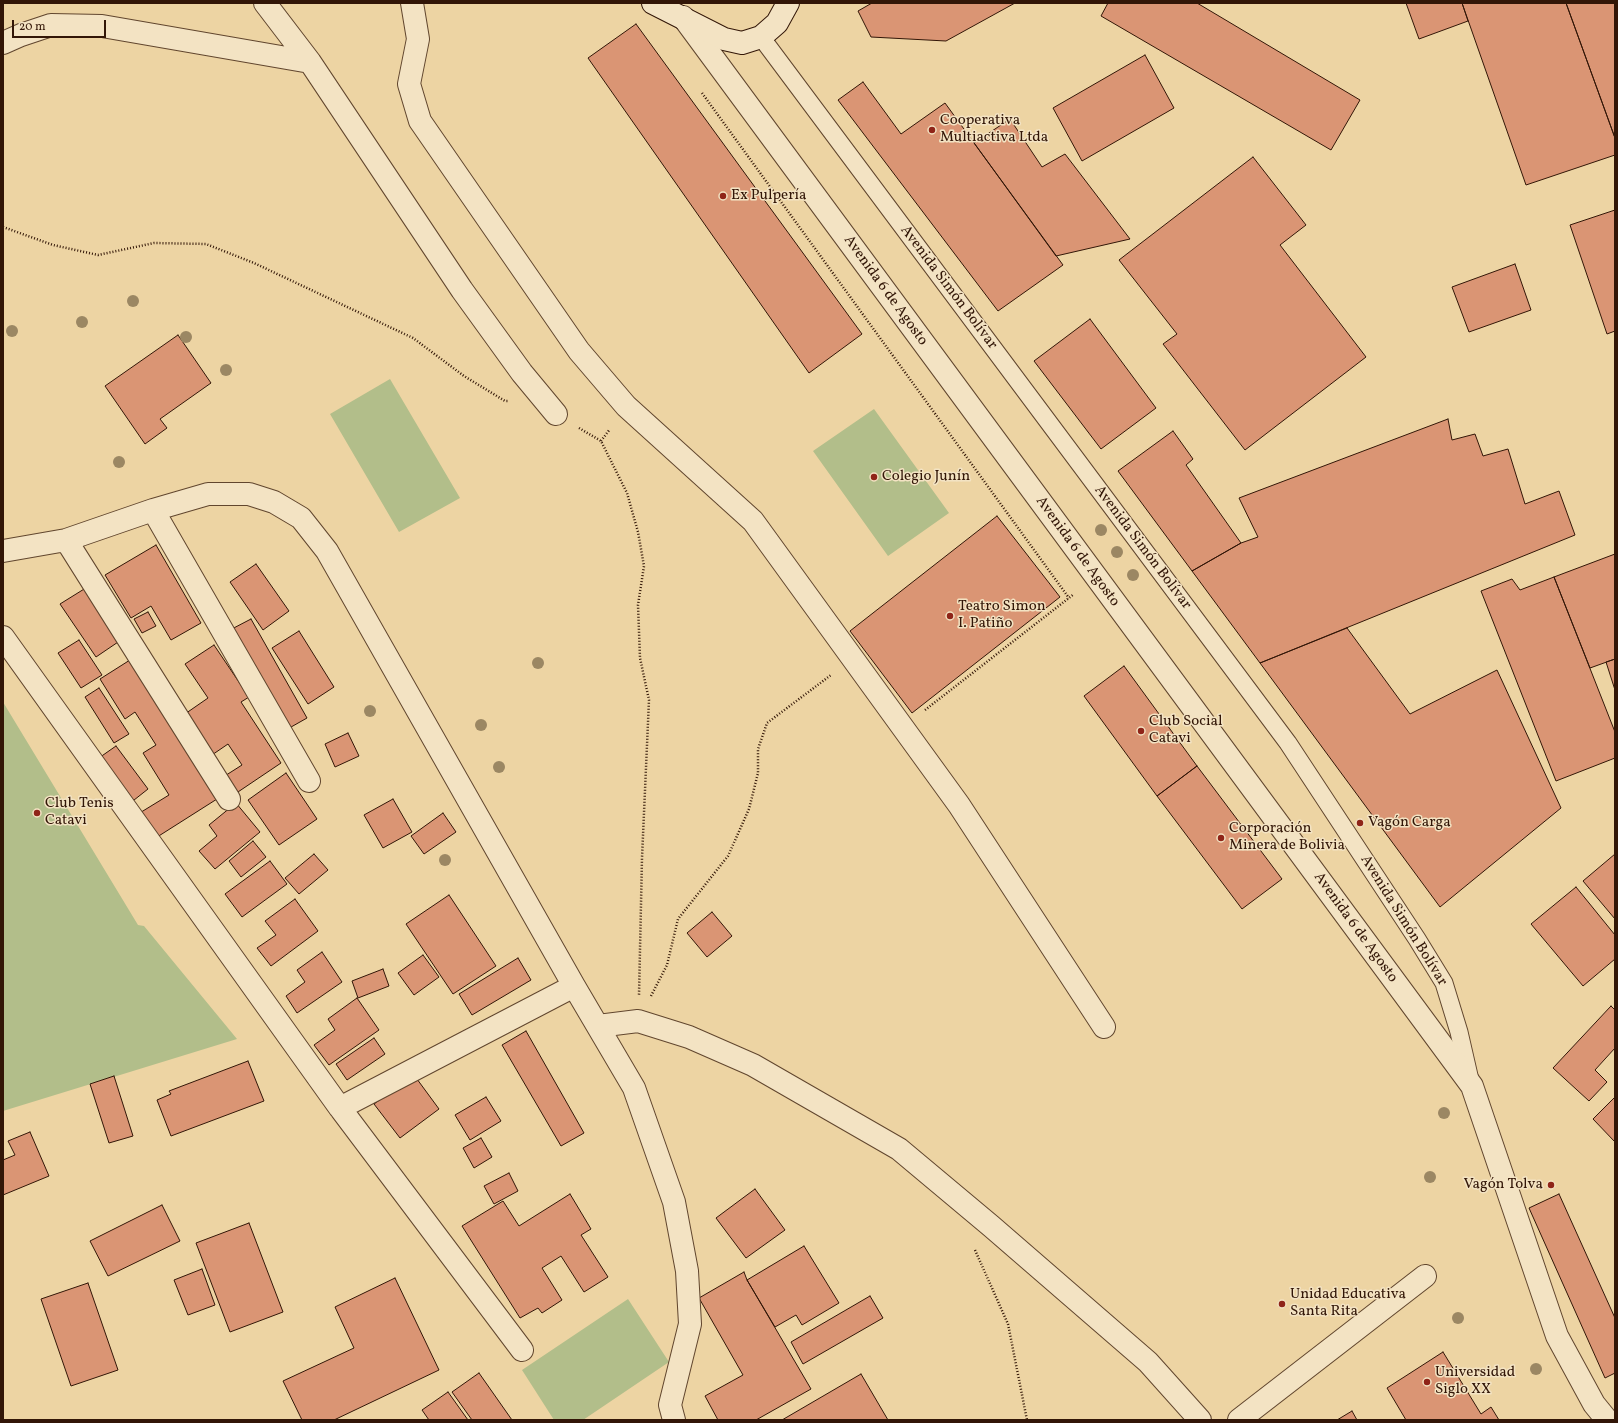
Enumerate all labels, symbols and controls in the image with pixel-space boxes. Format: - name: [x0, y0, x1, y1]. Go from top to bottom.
- scale bar: [14, 12, 108, 38]
- text: 20 m: [19, 19, 46, 35]
- place label: Cooperativa Multiactiva Ltda: [940, 112, 1048, 147]
- marker: Cooperativa Multiactiva Ltda: [927, 125, 937, 135]
- place label: Ex Pulpería: [731, 187, 806, 205]
- marker: Ex Pulpería: [718, 191, 728, 201]
- street label: Avenida Simón Bolívar: [895, 222, 1001, 354]
- street label: Avenida 6 de Agosto: [839, 232, 931, 350]
- place label: Colegio Junín: [882, 468, 970, 486]
- marker: Colegio Junín: [869, 472, 879, 482]
- street label: Avenida Simón Bolívar: [1089, 482, 1195, 614]
- street label: Avenida 6 de Agosto: [1031, 493, 1123, 611]
- place label: Teatro Simon I. Patiño: [958, 598, 1046, 633]
- marker: Teatro Simon I. Patiño: [945, 611, 955, 621]
- place label: Club Social Catavi: [1149, 713, 1222, 748]
- marker: Club Social Catavi: [1136, 726, 1146, 736]
- place label: Club Tenis Catavi: [45, 795, 114, 830]
- marker: Club Tenis Catavi: [32, 808, 42, 818]
- place label: Vagón Carga: [1368, 814, 1451, 832]
- marker: Vagón Carga: [1355, 818, 1365, 828]
- place label: Corporación Minera de Bolivia: [1229, 820, 1345, 855]
- marker: Corporación Minera de Bolivia: [1216, 833, 1226, 843]
- street label: Avenida Simón Bolívar: [1355, 852, 1451, 990]
- street label: Avenida 6 de Agosto: [1309, 869, 1401, 987]
- place label: Vagón Tolva: [1464, 1176, 1543, 1194]
- marker: Vagón Tolva: [1546, 1180, 1556, 1190]
- place label: Unidad Educativa Santa Rita: [1290, 1286, 1406, 1321]
- marker: Unidad Educativa Santa Rita: [1277, 1299, 1287, 1309]
- place label: Universidad Siglo XX: [1435, 1364, 1515, 1399]
- marker: Universidad Siglo XX: [1422, 1377, 1432, 1387]

